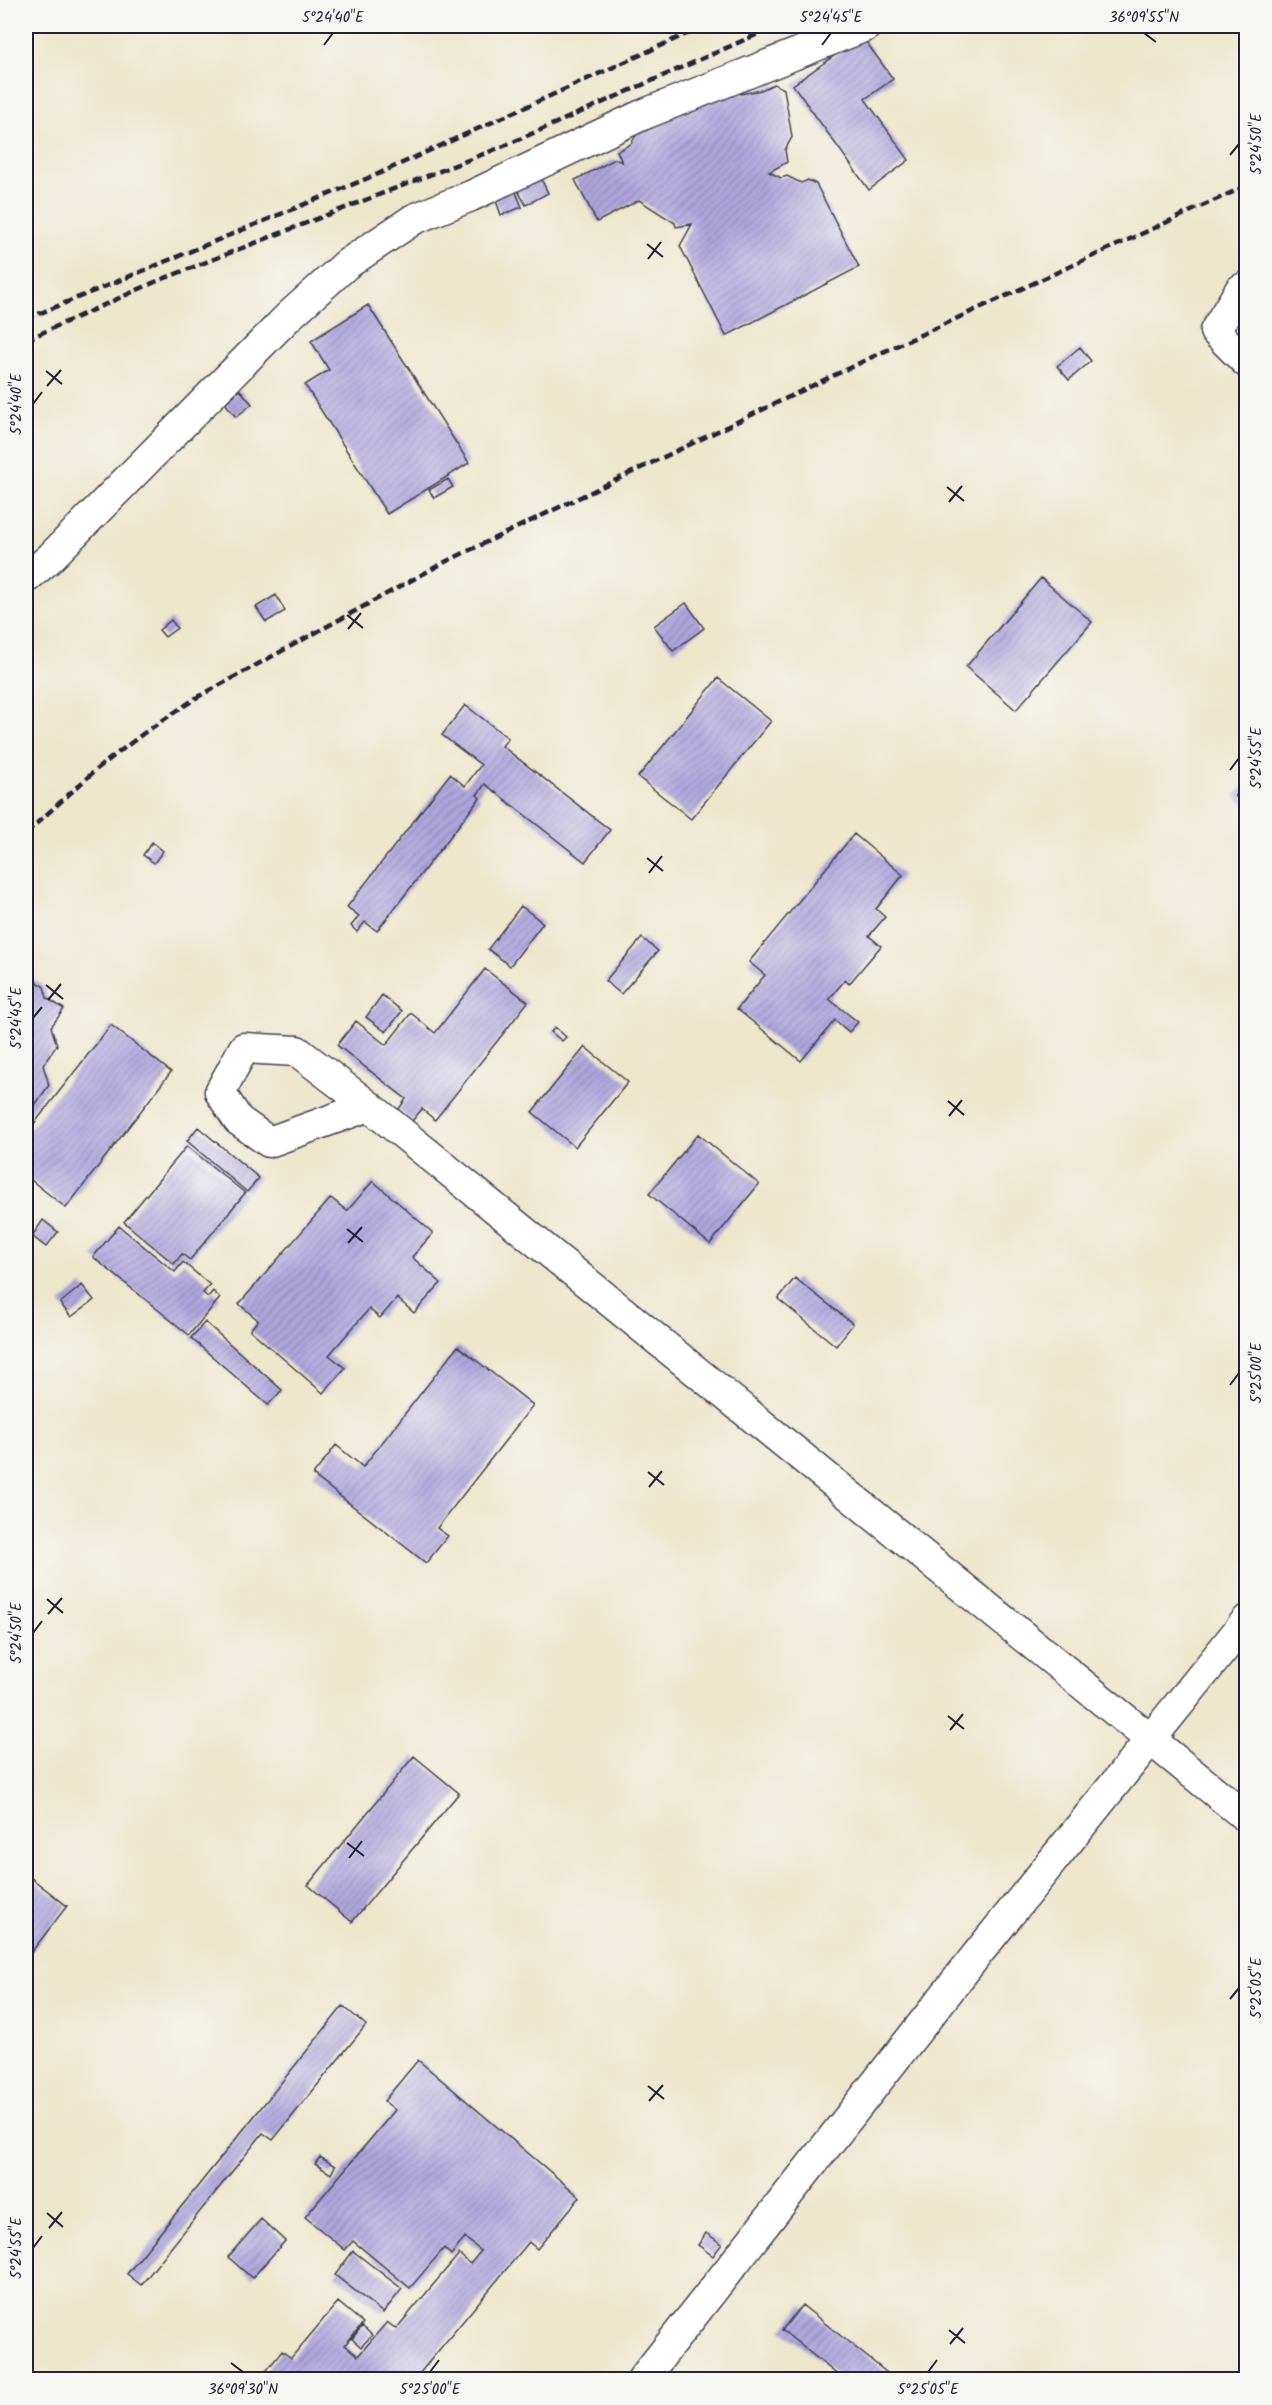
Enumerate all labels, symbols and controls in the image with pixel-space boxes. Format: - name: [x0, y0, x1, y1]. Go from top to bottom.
- text: 5°24'40"E: [302, 6, 365, 30]
- text: 5°24'45"E: [800, 6, 863, 30]
- text: 36°09'55"N: [1109, 6, 1179, 30]
- text: 5°24'50"E: [1245, 112, 1269, 175]
- text: 5°24'40"E: [5, 372, 29, 435]
- text: 5°24'55"E: [1245, 726, 1269, 789]
- text: 5°24'45"E: [5, 986, 29, 1049]
- text: 5°25'00"E: [1245, 1341, 1269, 1403]
- text: 5°24'50"E: [5, 1601, 29, 1664]
- text: 5°25'05"E: [1245, 1956, 1269, 2019]
- text: 5°24'55"E: [5, 2216, 29, 2279]
- text: 36°09'30"N: [208, 2378, 278, 2402]
- text: 5°25'00"E: [400, 2378, 462, 2402]
- text: 5°25'05"E: [897, 2378, 960, 2402]

